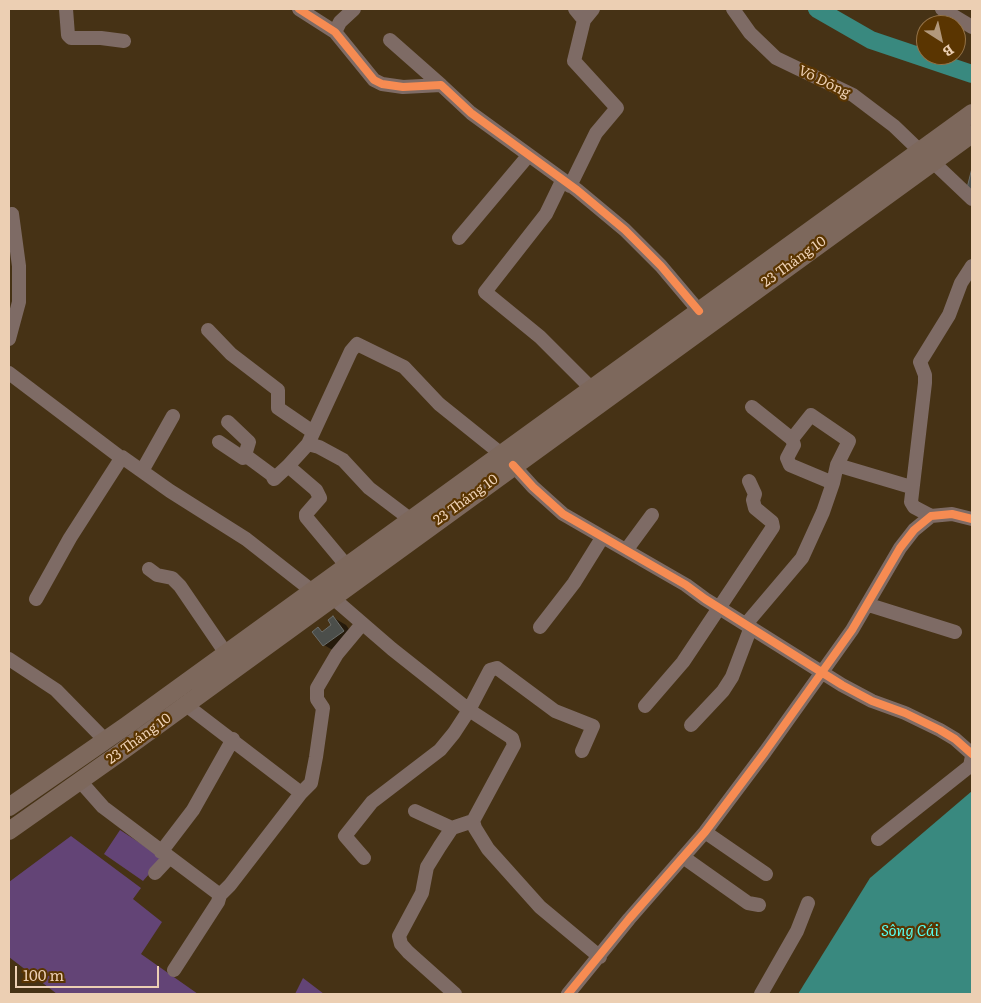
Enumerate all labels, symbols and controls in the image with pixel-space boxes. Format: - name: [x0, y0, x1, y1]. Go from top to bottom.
- north arrow: [916, 15, 966, 65]
- text: B: [939, 40, 959, 62]
- street label: Võ Dõng: [795, 62, 853, 102]
- street label: 23 Tháng 10: [758, 233, 830, 291]
- street label: 23 Tháng 10: [430, 471, 502, 529]
- street label: 23 Tháng 10: [103, 710, 175, 768]
- water label: Sông Cái: [881, 923, 939, 941]
- scale bar: [18, 956, 161, 988]
- text: 100 m: [23, 963, 64, 986]

